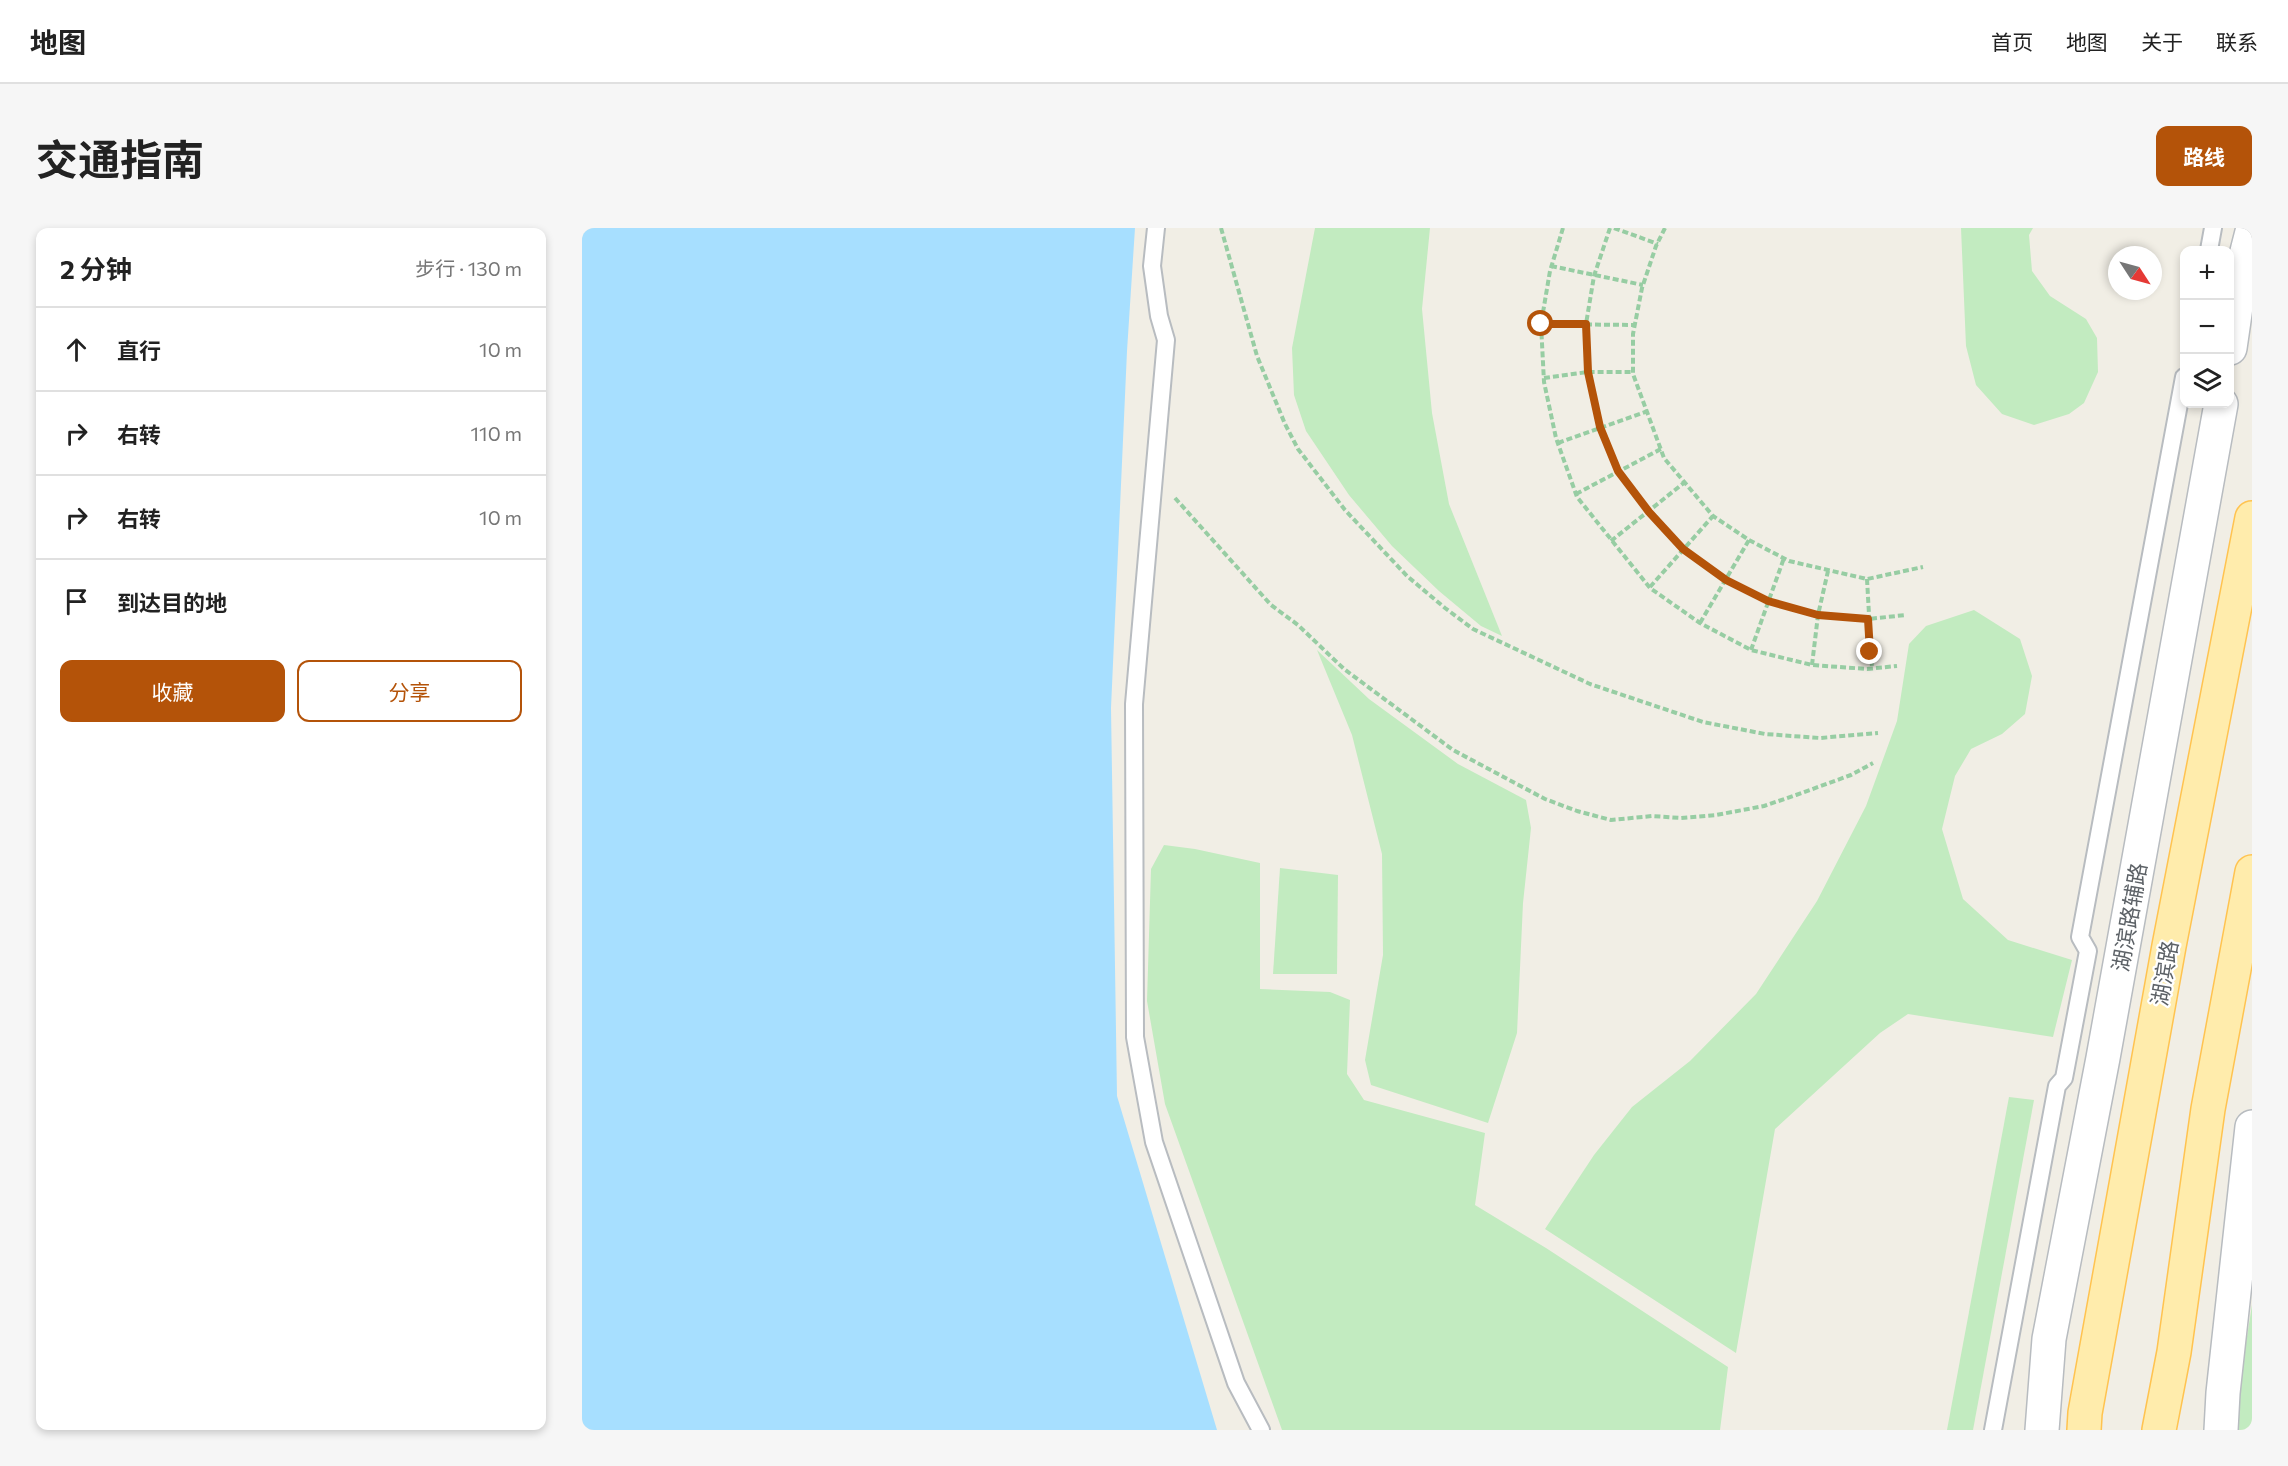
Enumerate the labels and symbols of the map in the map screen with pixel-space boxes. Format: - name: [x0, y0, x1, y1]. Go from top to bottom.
- north arrow: [2108, 246, 2162, 300]
- route start: [1527, 310, 1553, 336]
- route end: [1856, 638, 1882, 664]
- street label: 湖滨路辅路: [2106, 860, 2152, 974]
- street label: 湖滨路: [2145, 938, 2183, 1008]

